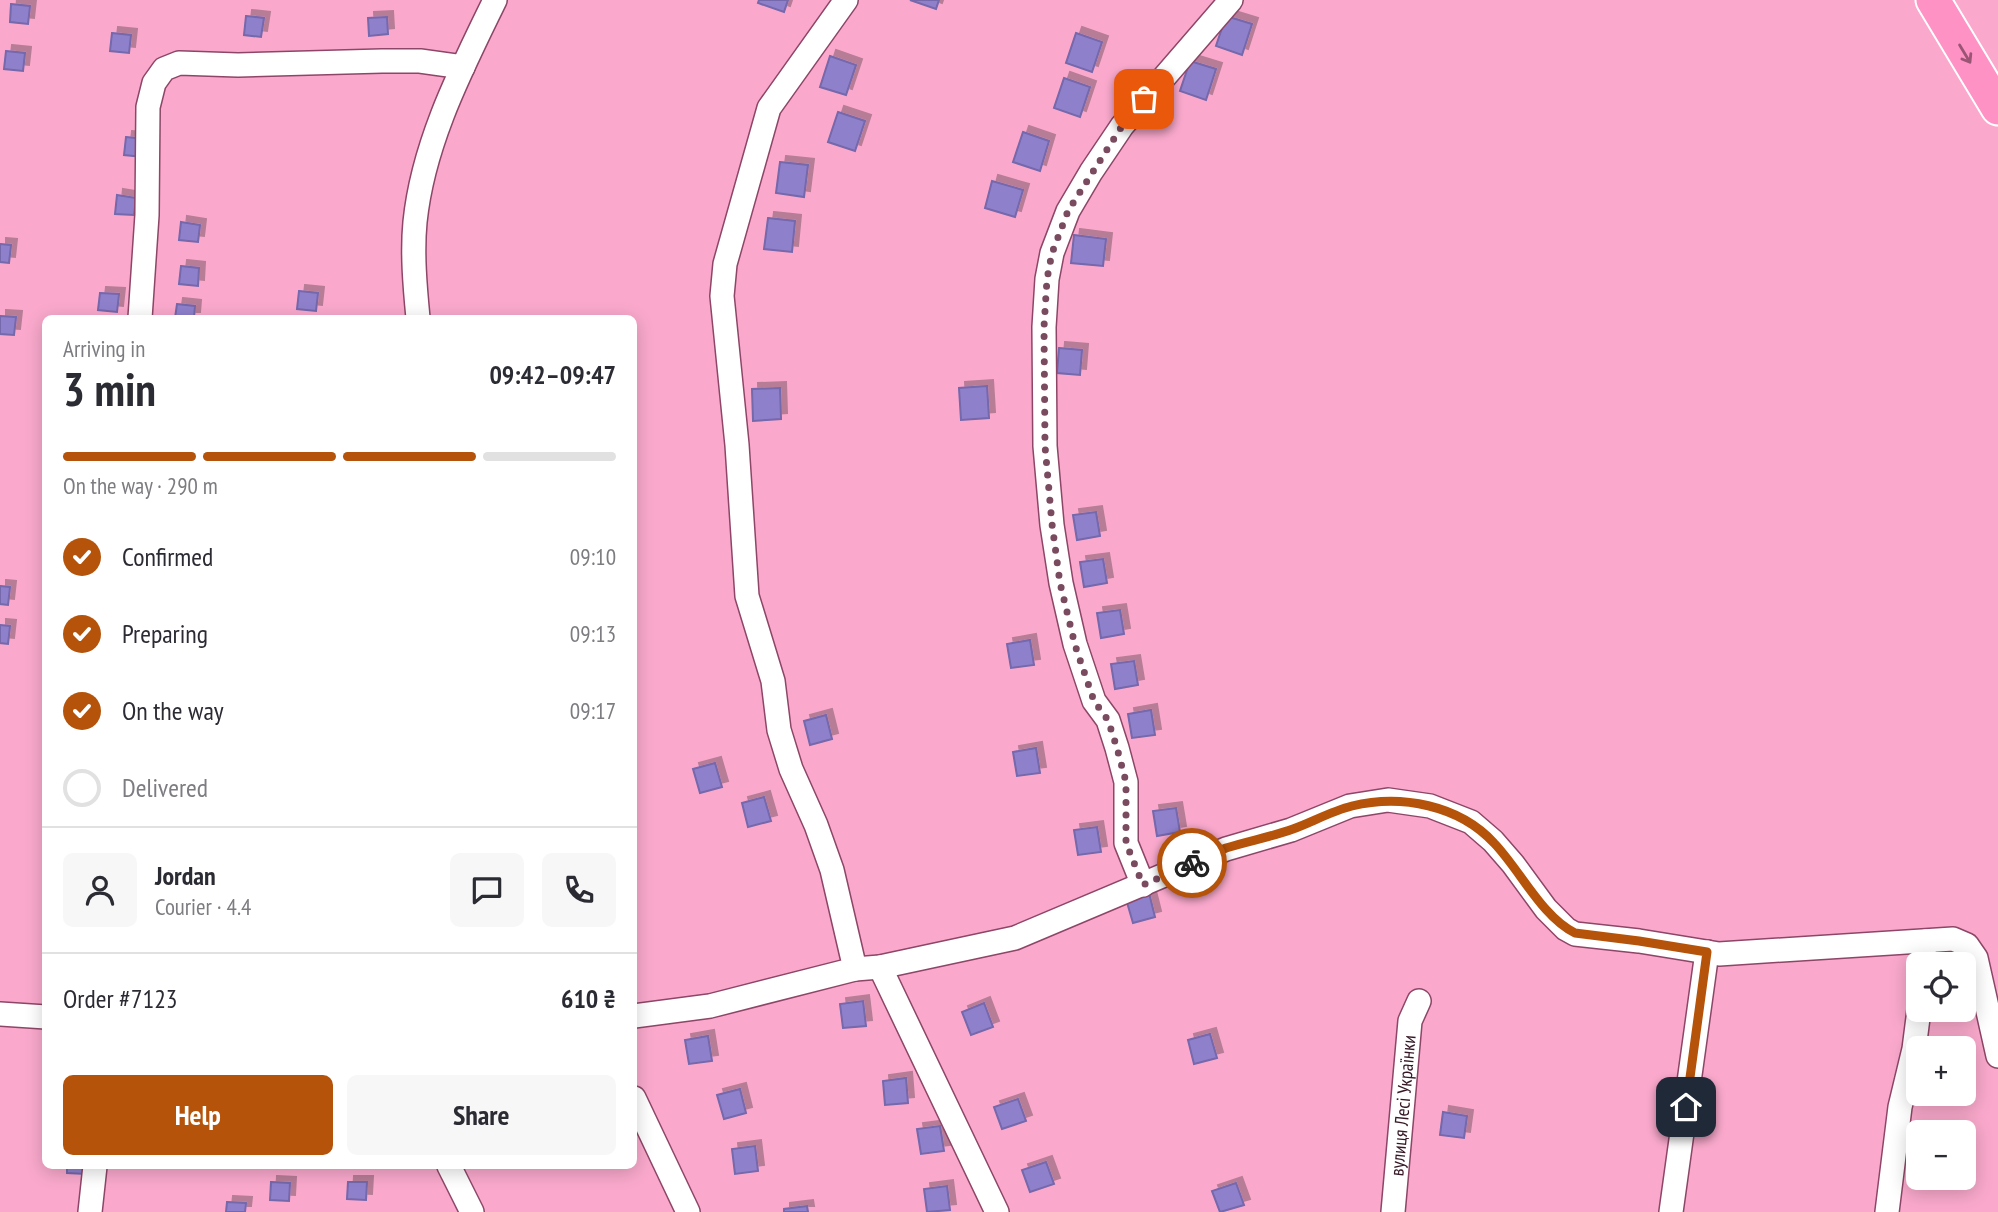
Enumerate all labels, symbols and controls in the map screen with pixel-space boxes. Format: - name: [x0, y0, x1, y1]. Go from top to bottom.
- one-way arrow: [1959, 44, 1973, 64]
- pin: [1114, 69, 1174, 129]
- icon: bag: [1125, 80, 1163, 118]
- text: Arriving in: [63, 334, 145, 363]
- text: 09:42–09:47: [489, 358, 616, 391]
- text: 3 min: [63, 359, 156, 419]
- text: On the way · 290 m: [63, 471, 218, 500]
- icon: check: [63, 538, 101, 576]
- text: Confirmed: [122, 540, 213, 573]
- text: 09:10: [570, 542, 616, 571]
- icon: check: [63, 615, 101, 653]
- text: Preparing: [122, 617, 208, 650]
- text: 09:13: [570, 619, 616, 648]
- icon: check: [63, 692, 101, 730]
- text: On the way: [122, 694, 224, 727]
- text: 09:17: [570, 696, 616, 725]
- text: Delivered: [122, 771, 208, 804]
- courier: [1157, 828, 1227, 898]
- icon: bike: [1173, 844, 1211, 882]
- button: person: [63, 853, 137, 927]
- button: chat: [450, 853, 524, 927]
- button: phone: [542, 853, 616, 927]
- text: Jordan: [155, 859, 216, 892]
- text: Courier · 4.4: [155, 892, 251, 921]
- map controls: [1906, 952, 1976, 1190]
- button: locate: [1906, 952, 1976, 1022]
- text: Order #7123: [63, 982, 178, 1015]
- text: 610 ₴: [561, 982, 616, 1015]
- street label: вулиця Лесі Українки: [1384, 1034, 1421, 1177]
- button: +: [1906, 1036, 1976, 1106]
- button: Help: [63, 1075, 333, 1155]
- button: Share: [347, 1075, 616, 1155]
- pin: [1656, 1077, 1716, 1137]
- icon: home: [1667, 1088, 1705, 1126]
- button: −: [1906, 1120, 1976, 1190]

